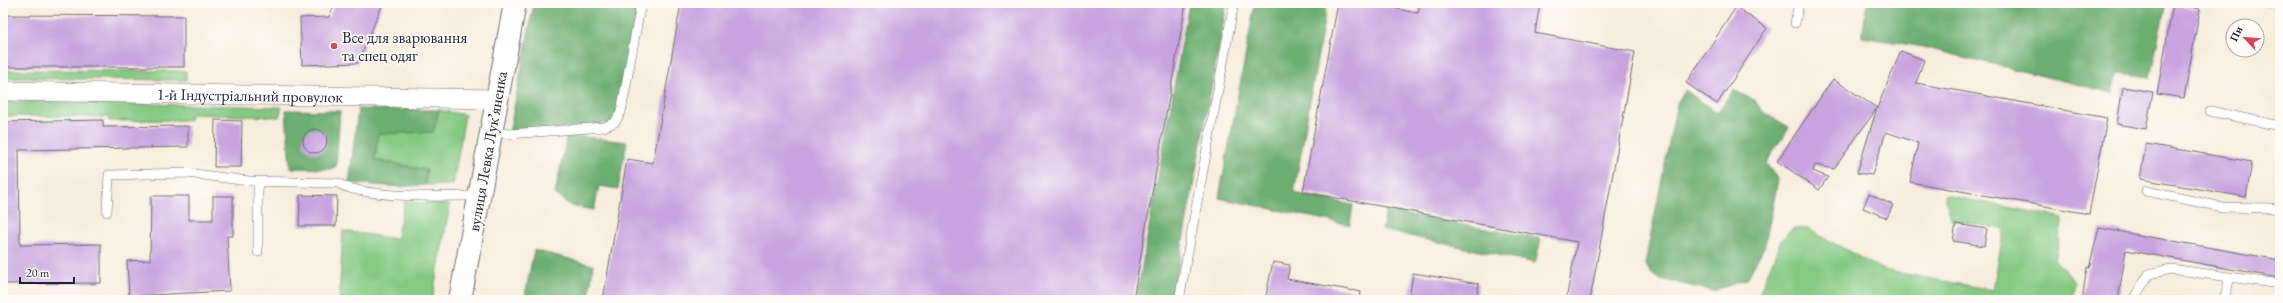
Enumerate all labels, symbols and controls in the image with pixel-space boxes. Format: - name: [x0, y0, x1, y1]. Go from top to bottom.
- north arrow: [2225, 18, 2265, 58]
- text: Пн: [2226, 23, 2246, 43]
- place label: Все для зварювання та спец одяг: [342, 27, 467, 66]
- marker: Все для зварювання та спец одяг: [329, 41, 339, 51]
- street label: вулиця Левка Лукʼяненка: [463, 69, 512, 233]
- street label: 1-й Індустріальний провулок: [157, 83, 344, 108]
- scale bar: [20, 259, 74, 285]
- text: 20 m: [26, 265, 50, 281]

